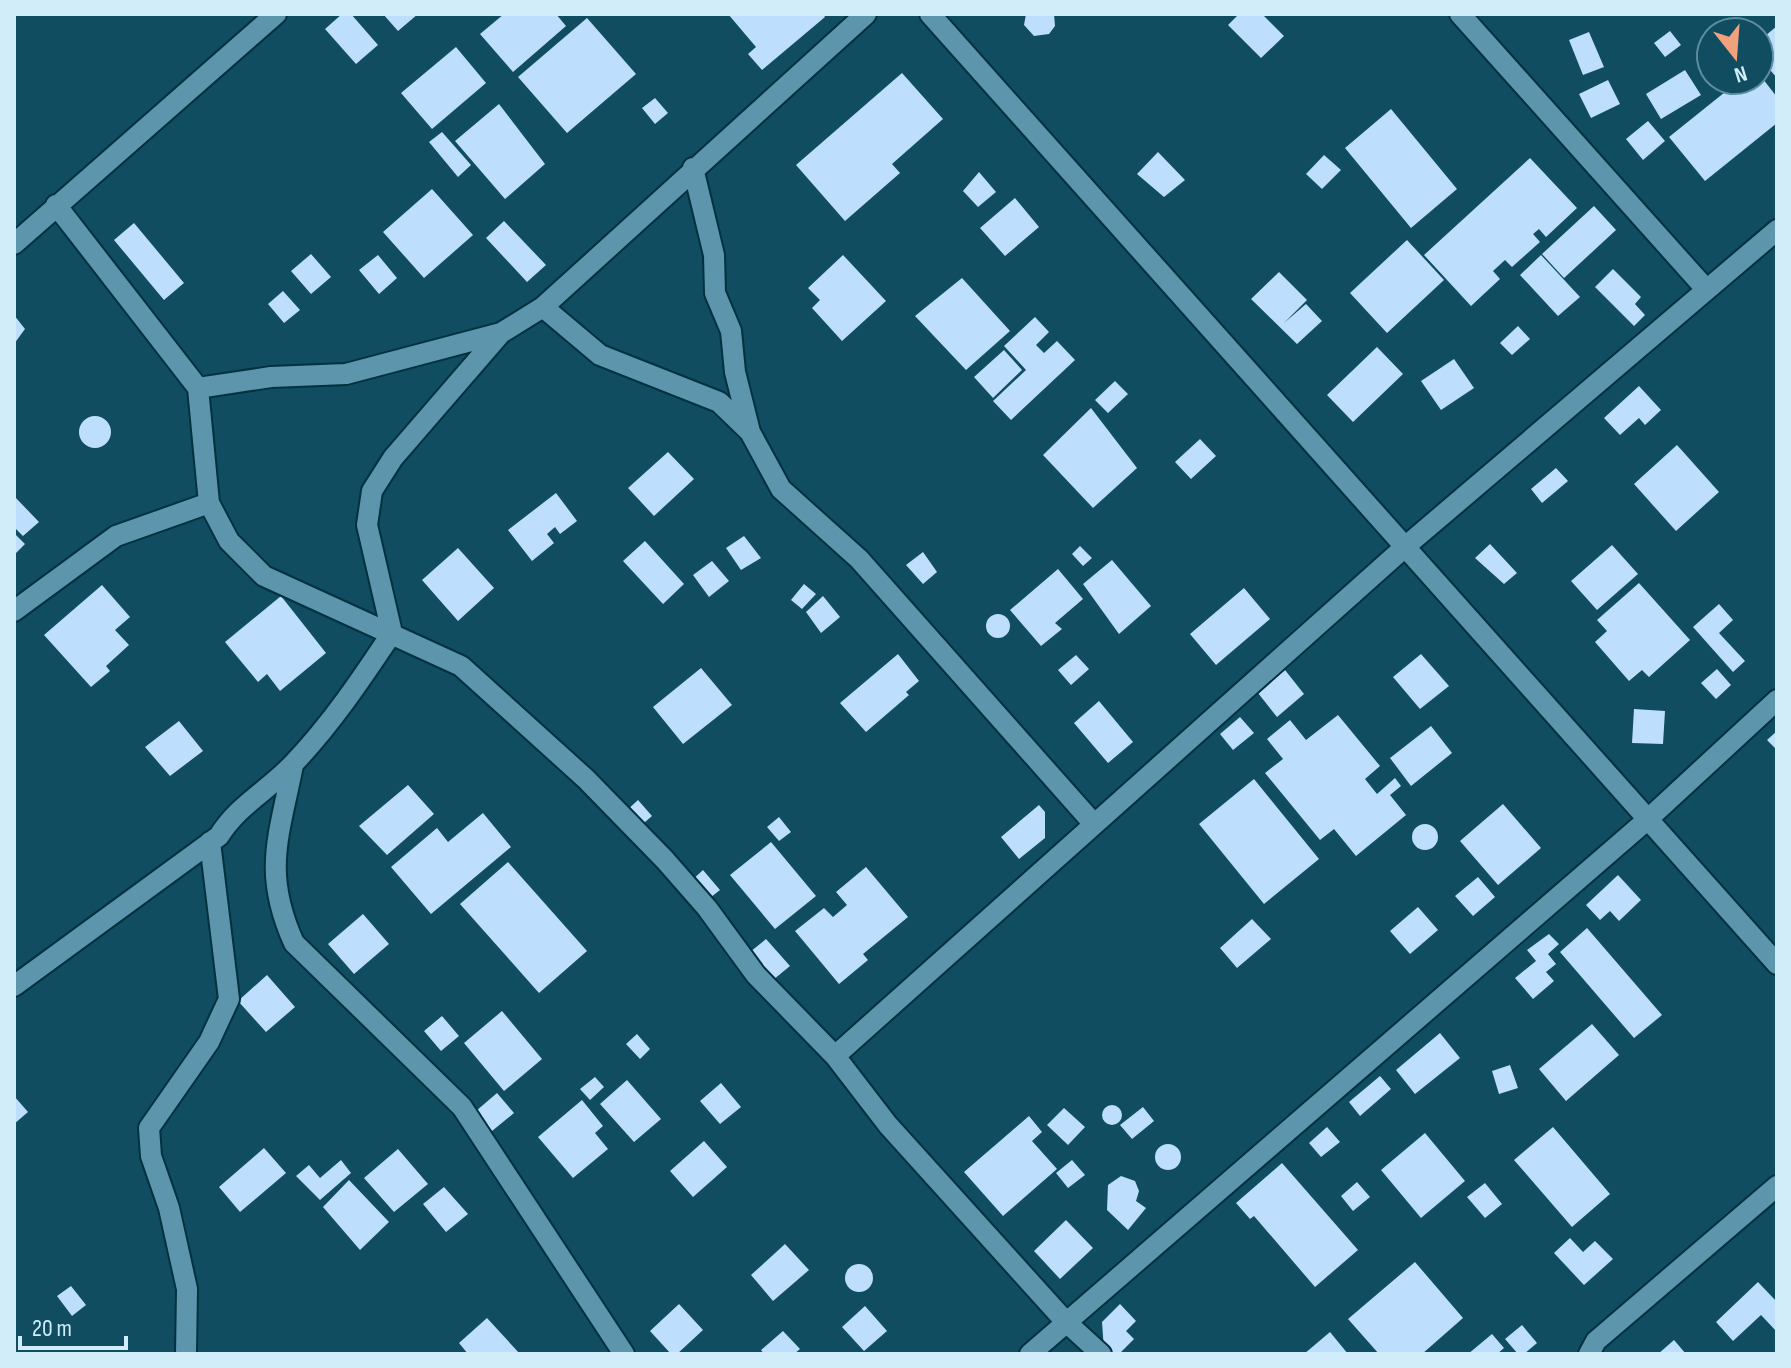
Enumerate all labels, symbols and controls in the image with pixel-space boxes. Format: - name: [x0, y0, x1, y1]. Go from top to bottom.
- north arrow: [1695, 16, 1775, 96]
- text: N: [1731, 59, 1750, 88]
- scale bar: [20, 1300, 126, 1350]
- text: 20 m: [32, 1314, 72, 1343]

